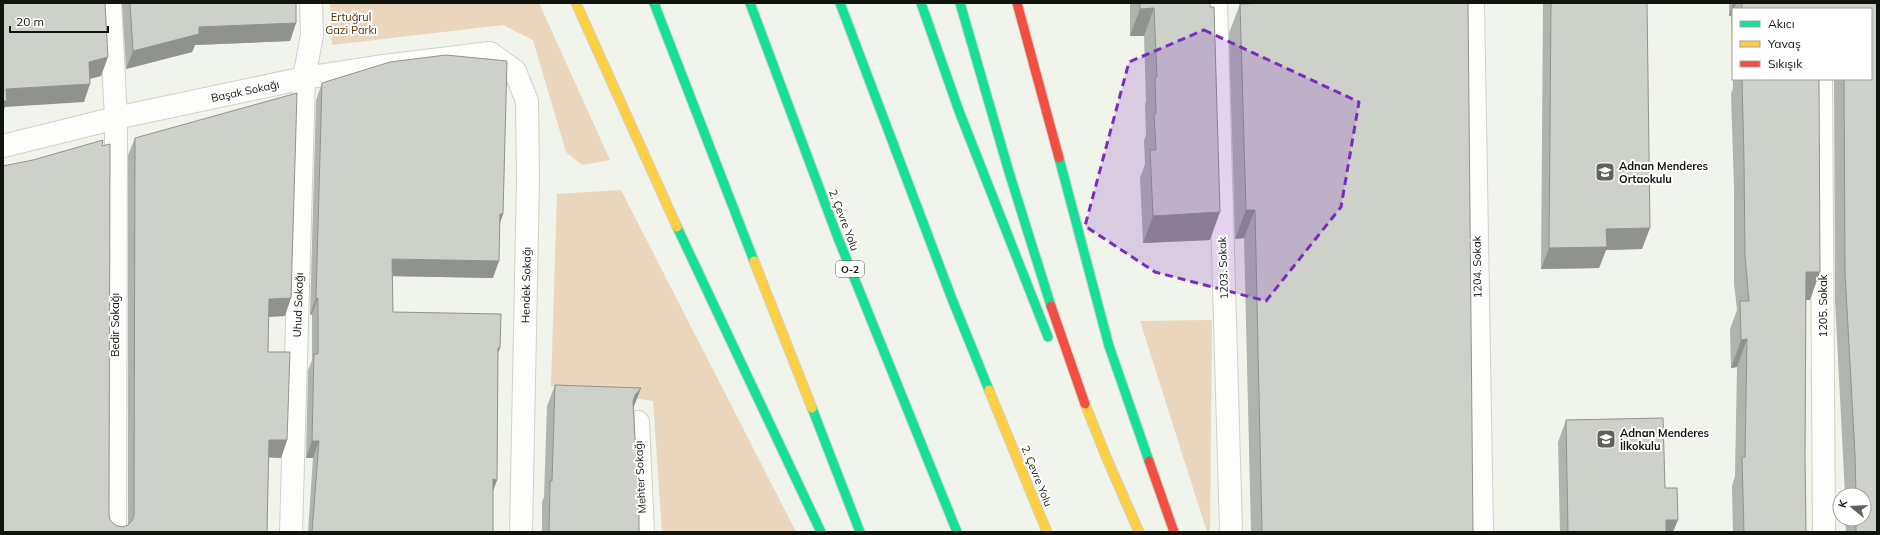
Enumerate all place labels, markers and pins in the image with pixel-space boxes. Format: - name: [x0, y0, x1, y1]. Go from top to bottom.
- place label: Adnan Menderes Ortaokulu: [1619, 159, 1708, 186]
- school or university icon: Adnan Menderes Ortaokulu: [1594, 161, 1616, 183]
- place label: Adnan Menderes İlkokulu: [1620, 426, 1709, 453]
- school or university icon: Adnan Menderes İlkokulu: [1595, 428, 1617, 450]

